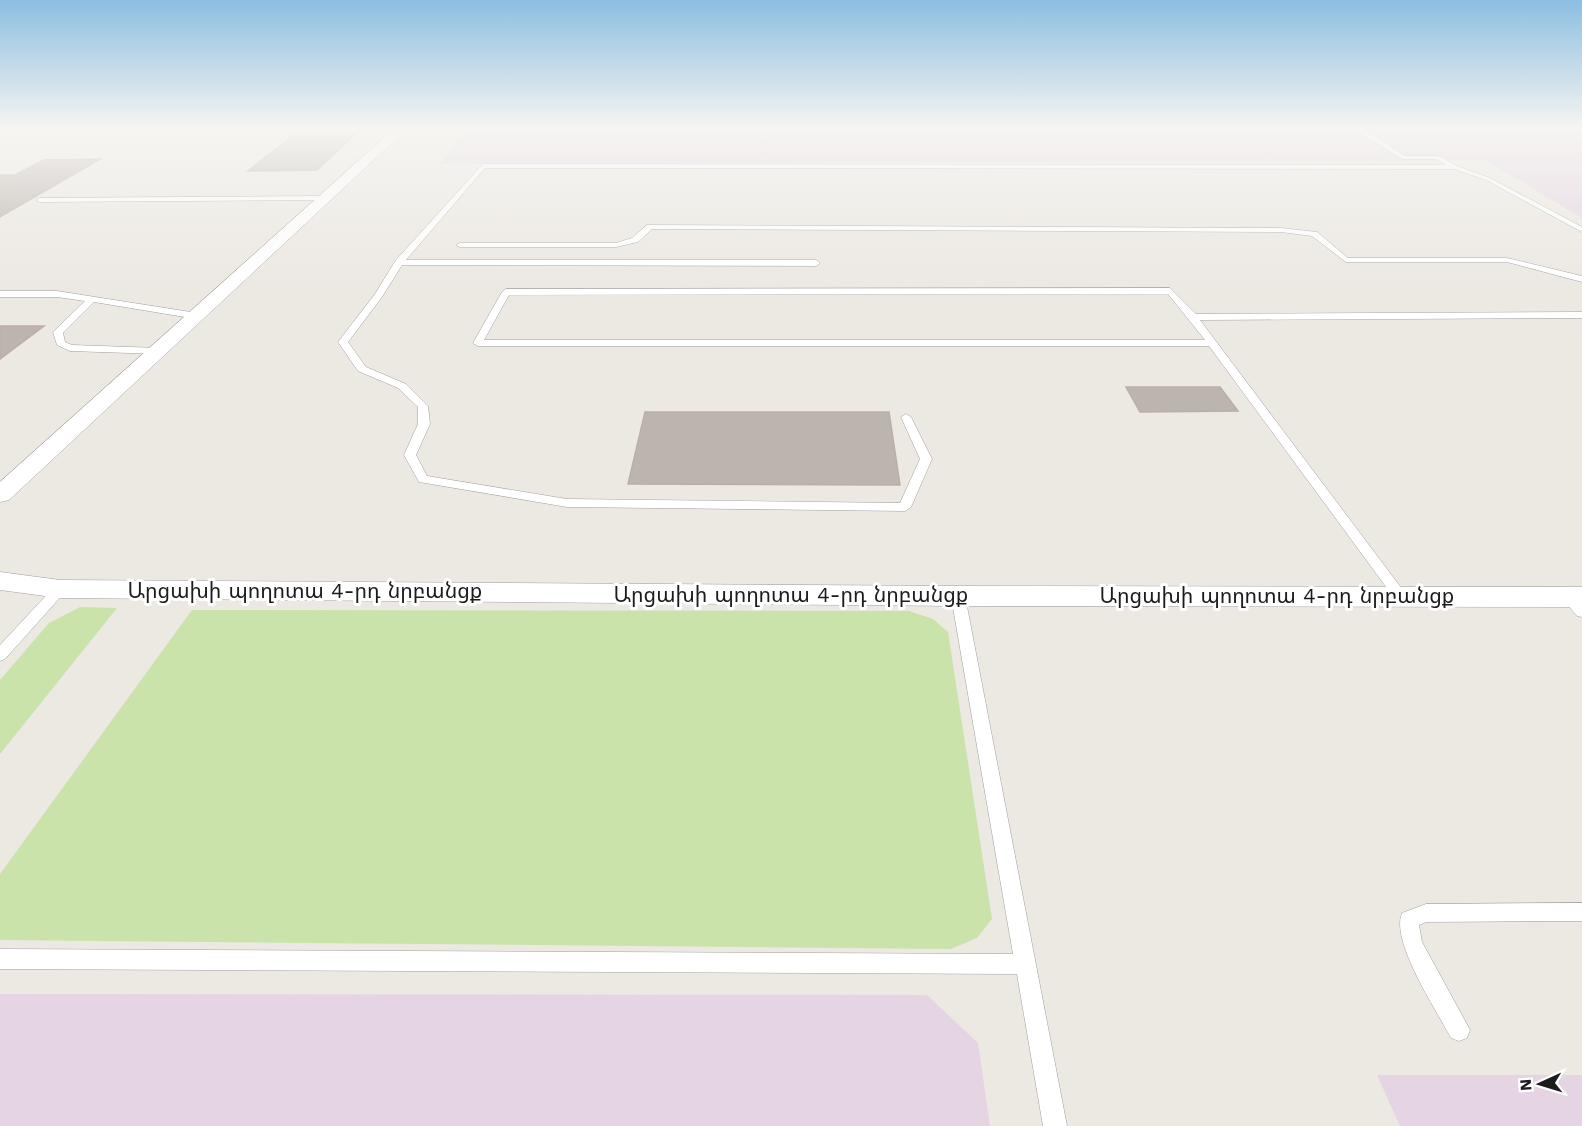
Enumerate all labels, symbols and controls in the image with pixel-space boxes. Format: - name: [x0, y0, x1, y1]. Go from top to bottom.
- street label: Արցախի պողոտա 4-րդ նրբանցք: [128, 578, 482, 603]
- street label: Արցախի պողոտա 4-րդ նրբանցք: [614, 582, 968, 607]
- street label: Արցախի պողոտա 4-րդ նրբանցք: [1100, 583, 1454, 608]
- north arrow: [1510, 1054, 1570, 1114]
- text: N: [1516, 1078, 1535, 1092]

